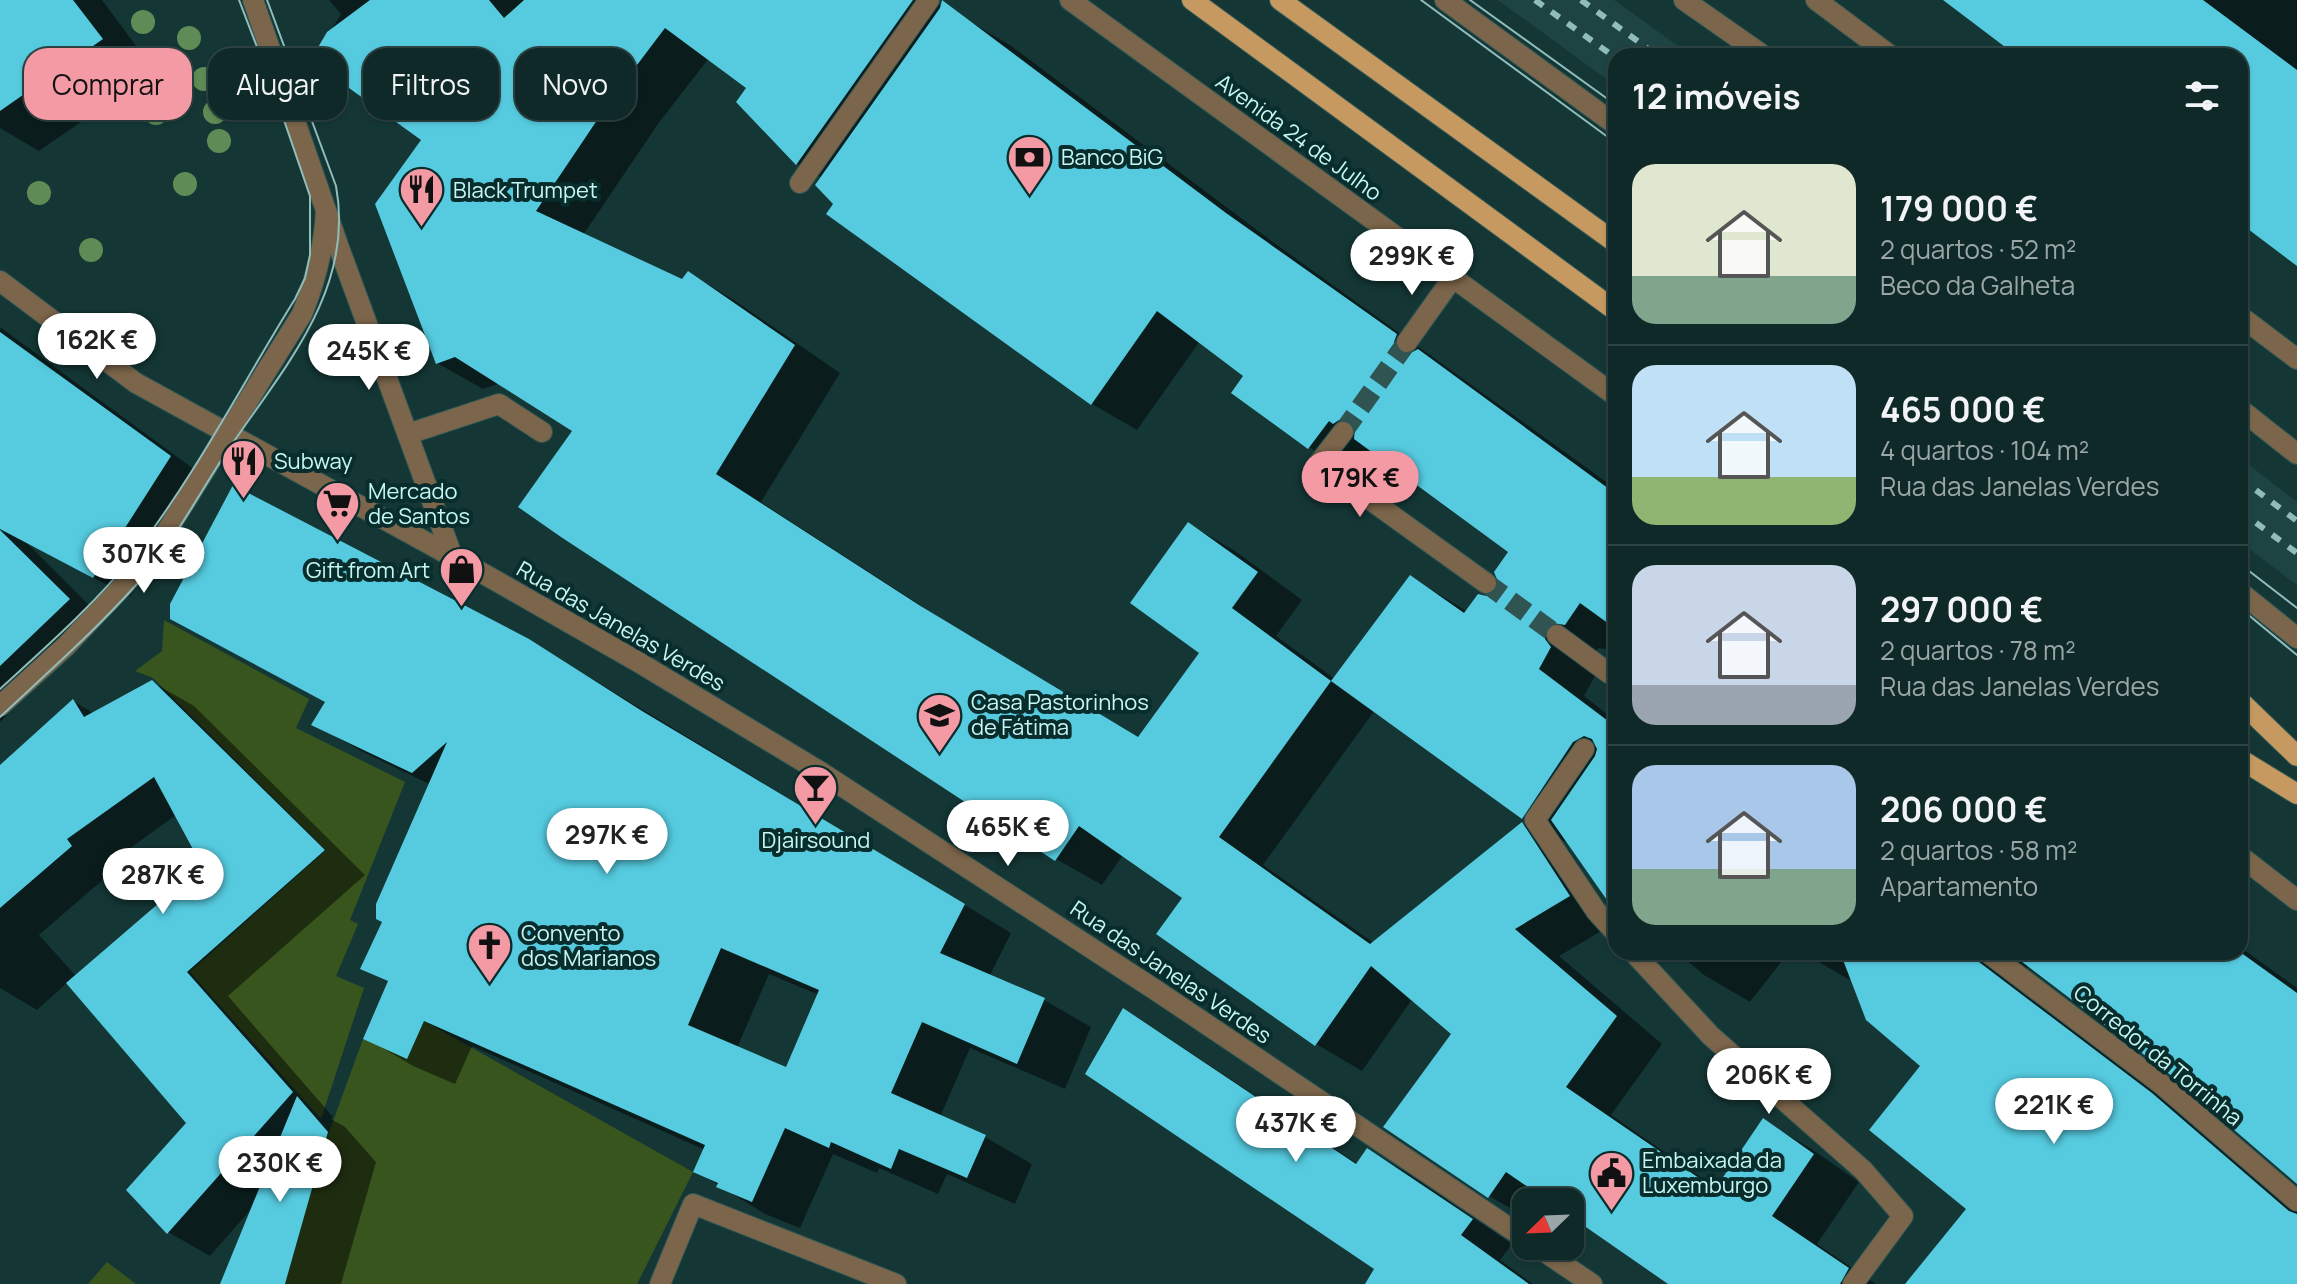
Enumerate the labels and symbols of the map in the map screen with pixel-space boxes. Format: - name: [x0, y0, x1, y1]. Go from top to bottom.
- street label: Avenida 24 de Julho: [1210, 67, 1388, 207]
- bank icon: Banco BiG: [1006, 133, 1054, 196]
- place label: Banco BiG: [1061, 142, 1163, 172]
- restaurant icon: Black Trumpet: [398, 166, 446, 229]
- place label: Black Trumpet: [453, 175, 598, 205]
- pin: 299K €: [1347, 229, 1477, 297]
- pin: 162K €: [32, 313, 162, 381]
- pin: 245K €: [304, 324, 434, 392]
- restaurant icon: Subway: [219, 437, 267, 500]
- place label: Subway: [274, 446, 353, 476]
- pin: 179K €: [1295, 451, 1425, 519]
- place label: Mercado de Santos: [368, 476, 470, 531]
- supermarket icon: Mercado de Santos: [313, 480, 361, 543]
- pin: 307K €: [79, 527, 209, 595]
- shop icon: Gift from Art: [437, 546, 485, 609]
- street label: Rua das Janelas Verdes: [511, 554, 731, 698]
- place label: Gift from Art: [306, 555, 430, 585]
- place label: Casa Pastorinhos de Fátima: [971, 687, 1149, 742]
- school or university icon: Casa Pastorinhos de Fátima: [916, 691, 964, 754]
- bar icon: Djairsound: [792, 763, 840, 826]
- pin: 465K €: [943, 800, 1073, 868]
- pin: 297K €: [542, 808, 672, 876]
- place label: Djairsound: [762, 825, 870, 855]
- pin: 287K €: [98, 848, 228, 916]
- street label: Rua das Janelas Verdes: [1065, 893, 1277, 1051]
- place label: Convento dos Marianos: [521, 918, 656, 973]
- church icon: Convento dos Marianos: [466, 922, 514, 985]
- street label: Corredor da Torrinha: [2067, 978, 2249, 1132]
- pin: 206K €: [1704, 1048, 1834, 1116]
- pin: 221K €: [1989, 1078, 2119, 1146]
- pin: 437K €: [1231, 1096, 1361, 1164]
- pin: 230K €: [215, 1136, 345, 1204]
- place label: Embaixada da Luxemburgo: [1642, 1145, 1782, 1200]
- public building icon: Embaixada da Luxemburgo: [1587, 1149, 1635, 1212]
- north arrow: [1512, 1188, 1584, 1260]

